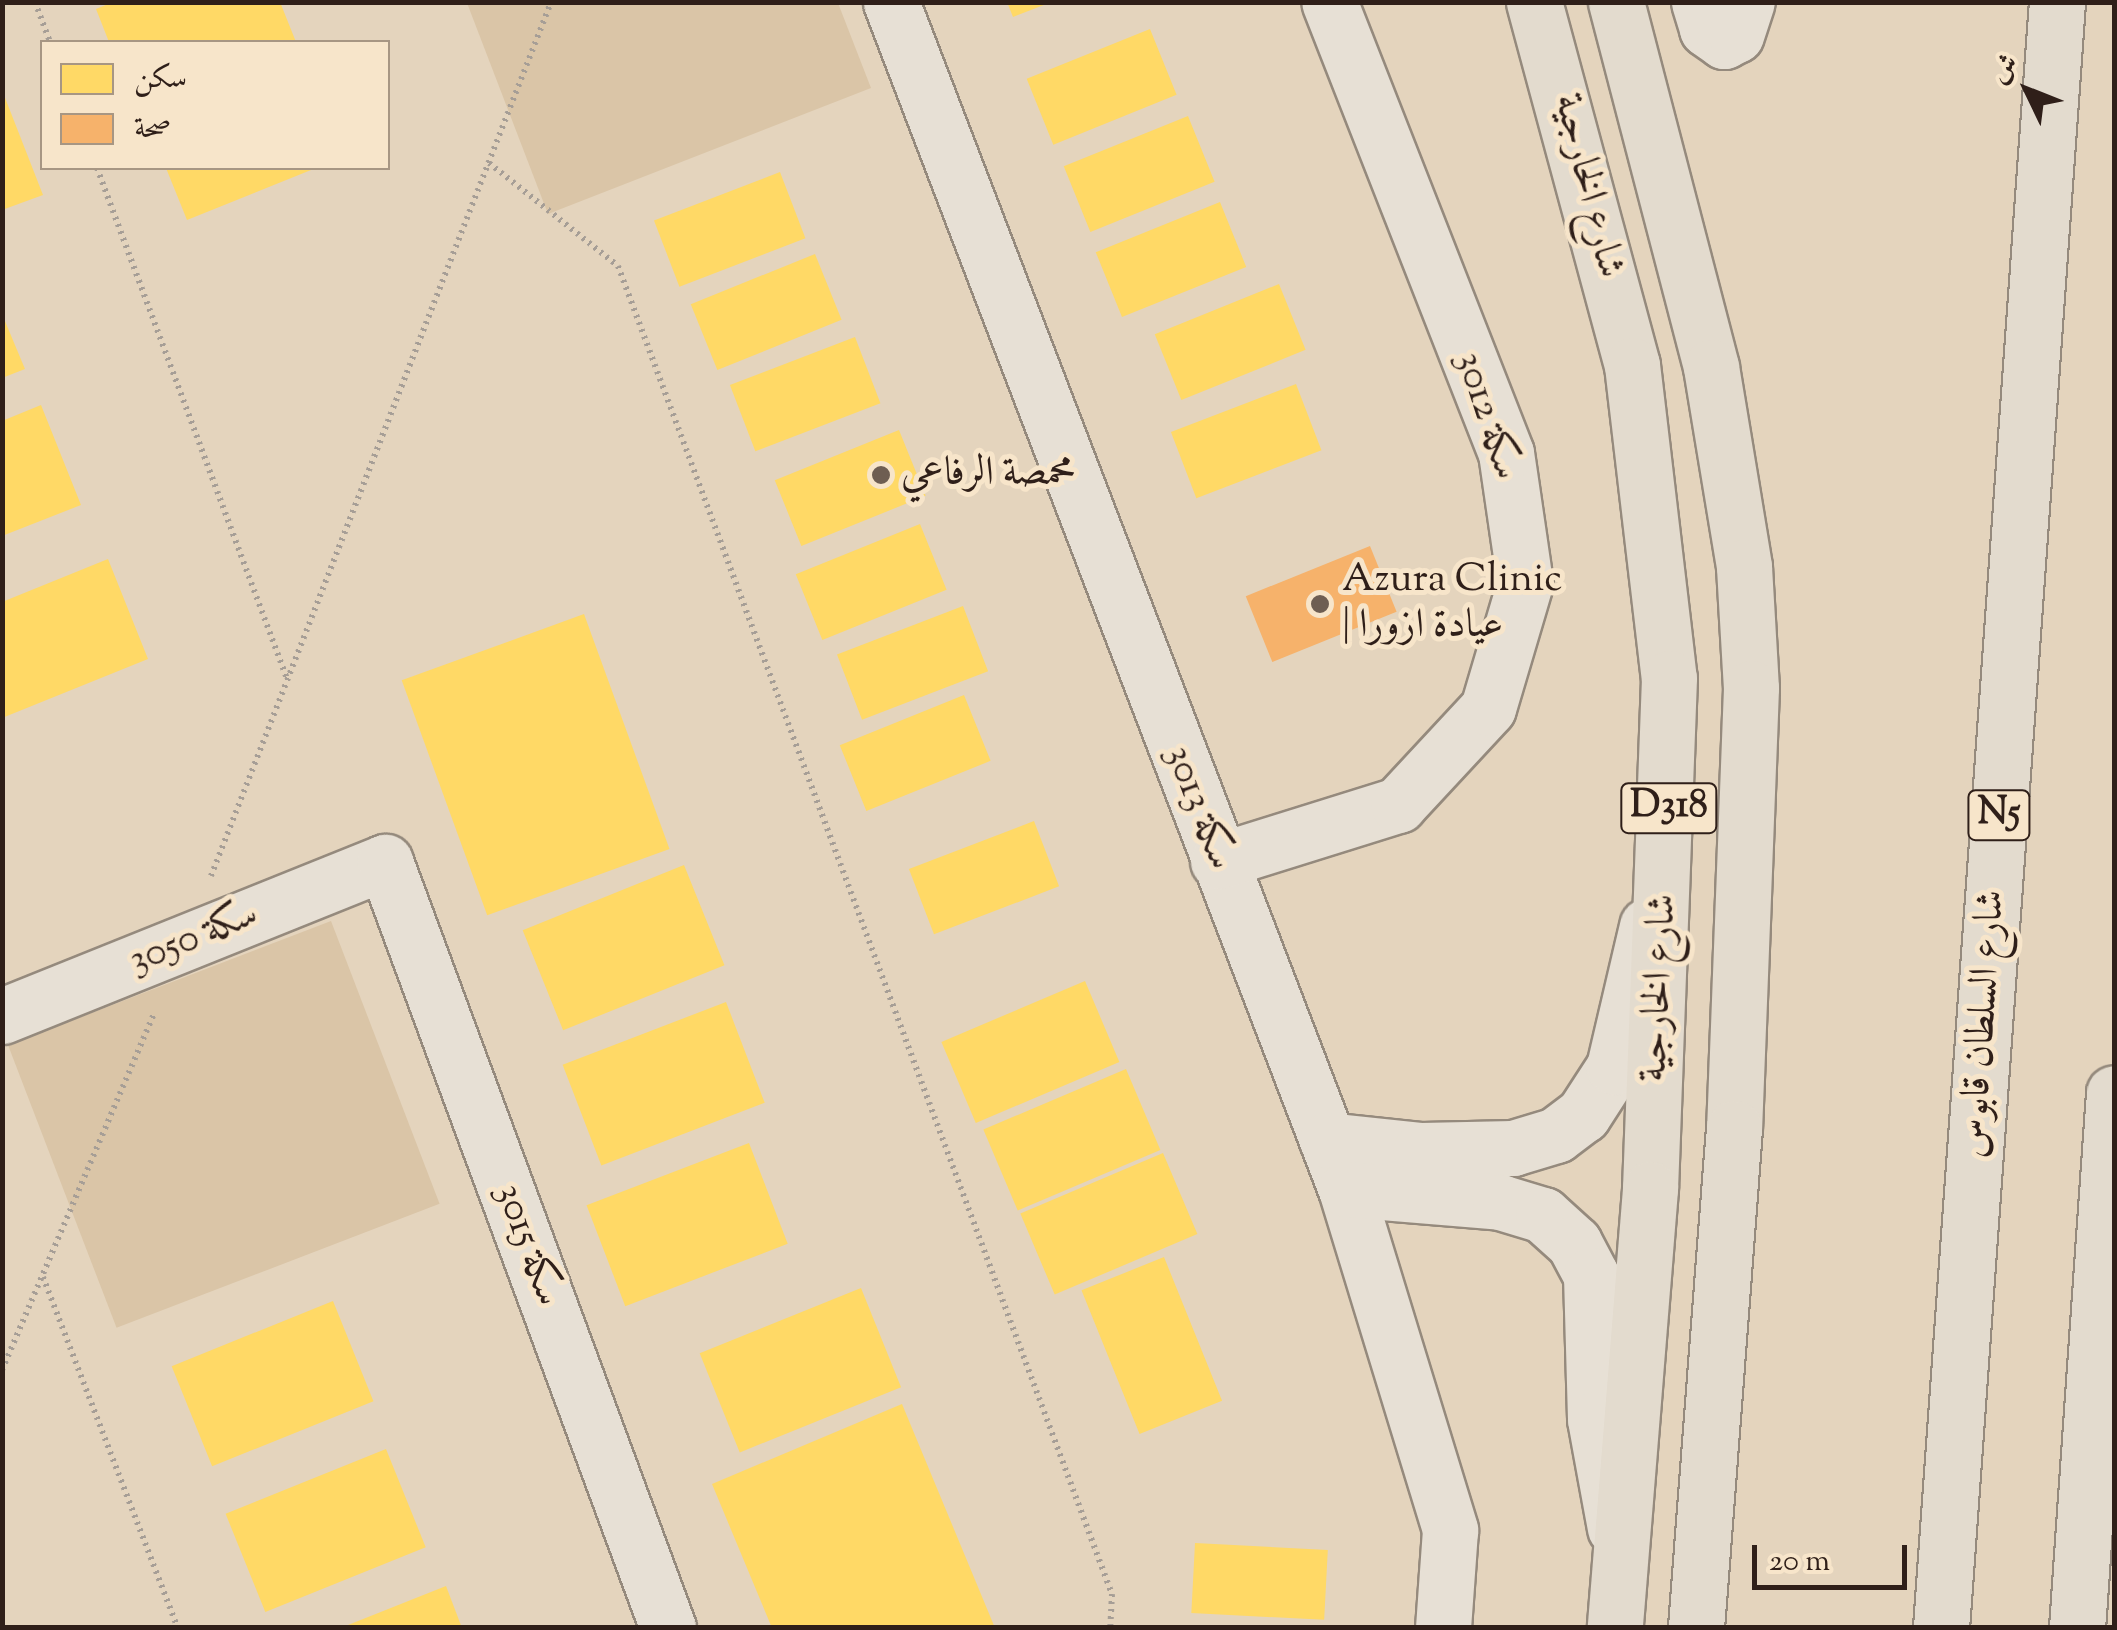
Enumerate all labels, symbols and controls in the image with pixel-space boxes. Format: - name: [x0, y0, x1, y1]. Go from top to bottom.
- legend: [40, 40, 390, 170]
- north arrow: [1977, 40, 2077, 140]
- text: ش: [1981, 46, 2029, 93]
- text: سكن: [134, 58, 187, 101]
- street label: شارع الخارجية: [1541, 89, 1633, 283]
- text: صحة: [134, 108, 171, 151]
- street label: سكة 3012: [1443, 346, 1529, 486]
- place label: محمصة الرفاعي: [901, 451, 1076, 499]
- marker: محمصة الرفاعي: [870, 464, 892, 486]
- place label: Azura Clinic | عيادة ازورا: [1342, 557, 1562, 651]
- marker: Azura Clinic | عيادة ازورا: [1307, 591, 1333, 617]
- street label: سكة 3013: [1152, 739, 1244, 877]
- road number: D318: [1619, 775, 1719, 841]
- road number: N5: [1966, 782, 2032, 848]
- street label: شارع السلطان قابوس: [1951, 888, 2017, 1160]
- street label: سكة 3050: [122, 891, 266, 987]
- street label: شارع الخارجية: [1631, 893, 1689, 1083]
- street label: سكة 3015: [483, 1177, 571, 1313]
- scale bar: [1757, 1525, 1912, 1587]
- text: 20 m: [1769, 1541, 1830, 1584]

